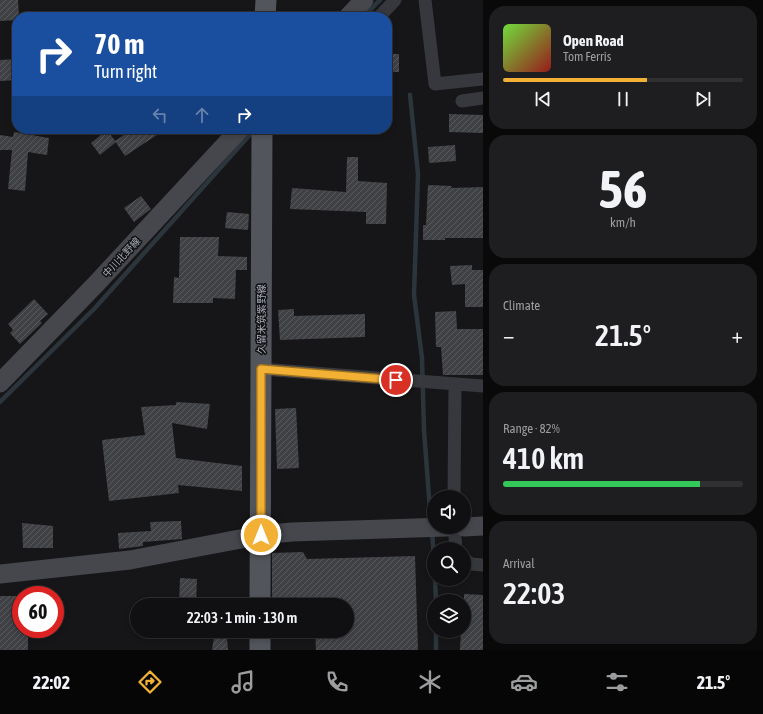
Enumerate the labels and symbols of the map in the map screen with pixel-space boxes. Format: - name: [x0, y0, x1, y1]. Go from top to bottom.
- street label: 中川北野線: [100, 235, 142, 279]
- street label: 久留米筑紫野線: [256, 284, 267, 354]
- pin: [379, 363, 413, 397]
- position arrow: [240, 514, 282, 556]
- speed limit sign: 60: [12, 586, 64, 638]

